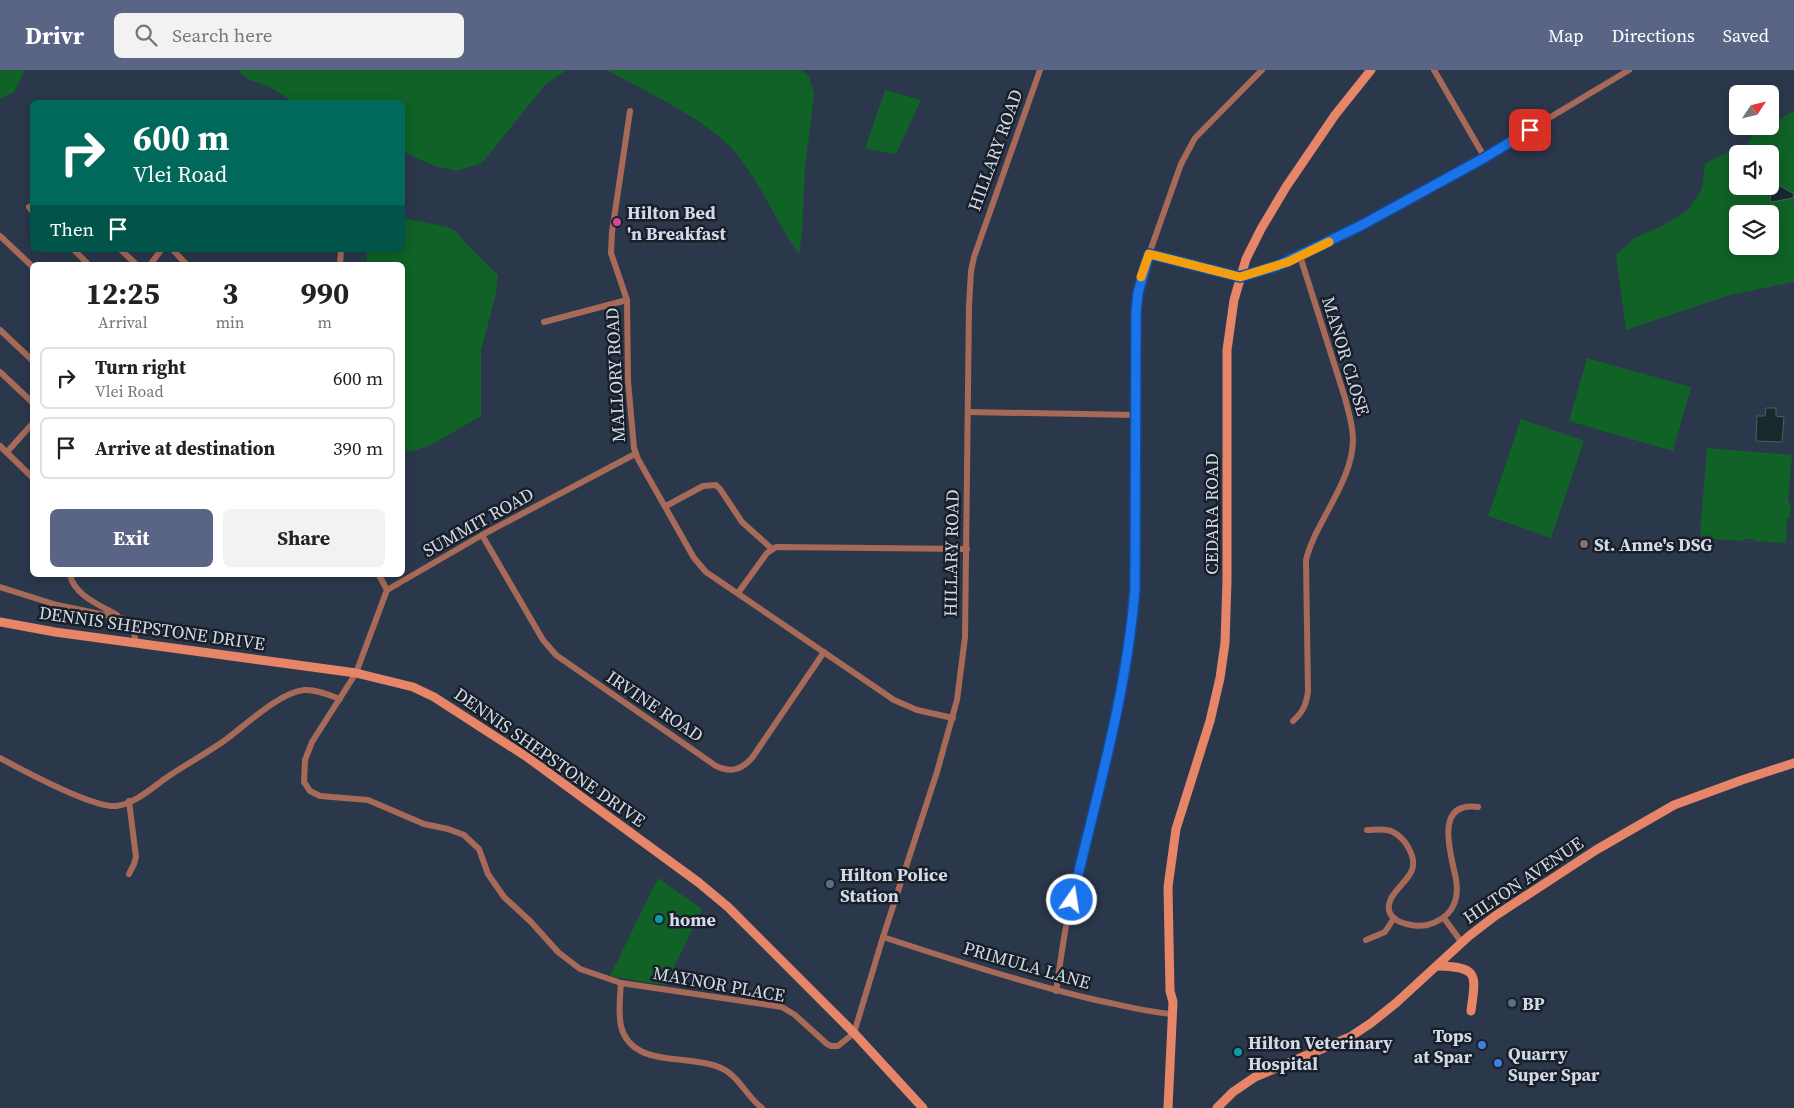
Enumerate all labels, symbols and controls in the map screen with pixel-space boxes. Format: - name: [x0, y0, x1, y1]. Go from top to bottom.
- search box: [114, 13, 464, 58]
- text: Drivr: [25, 19, 84, 52]
- icon: search: [132, 21, 160, 49]
- text: Search here: [172, 22, 273, 48]
- text: Map: [1548, 23, 1584, 48]
- text: Directions: [1612, 23, 1695, 48]
- text: Saved: [1723, 23, 1769, 48]
- north arrow: [1729, 85, 1779, 135]
- map controls: [1729, 85, 1779, 255]
- street label: HILLARY ROAD: [961, 86, 1029, 214]
- pin: [1509, 109, 1551, 151]
- text: 600 m: [133, 114, 229, 162]
- icon: arrive: [1516, 116, 1544, 144]
- icon: right: [50, 120, 115, 185]
- button: sound: [1729, 145, 1779, 195]
- text: Vlei Road: [133, 159, 227, 189]
- place label: Hilton Bed 'n Breakfast: [627, 200, 727, 246]
- button: layers: [1729, 205, 1779, 255]
- icon: arrive: [104, 215, 132, 243]
- text: Then: [50, 216, 94, 242]
- marker: Hilton Bed 'n Breakfast: [611, 216, 623, 228]
- text: 12:25: [86, 273, 160, 314]
- text: 3: [222, 273, 238, 314]
- text: 990: [300, 273, 349, 314]
- street label: MANOR CLOSE: [1316, 293, 1376, 419]
- street label: MALLORY ROAD: [599, 307, 631, 443]
- text: Arrival: [98, 311, 148, 333]
- text: min: [216, 311, 245, 333]
- text: m: [318, 311, 332, 333]
- text: Turn right: [95, 354, 186, 380]
- icon: right: [52, 364, 80, 392]
- text: 600 m: [333, 365, 383, 391]
- text: Vlei Road: [95, 380, 163, 402]
- icon: arrive: [52, 434, 80, 462]
- text: Arrive at destination: [95, 435, 275, 461]
- text: 390 m: [333, 435, 383, 461]
- street label: CEDARA ROAD: [1199, 453, 1224, 575]
- street label: SUMMIT ROAD: [418, 481, 538, 563]
- street label: HILLARY ROAD: [937, 489, 965, 617]
- button: Exit: [50, 509, 213, 567]
- button: Share: [223, 509, 385, 567]
- place label: St. Anne's DSG: [1594, 532, 1713, 557]
- marker: St. Anne's DSG: [1578, 538, 1590, 550]
- street label: DENNIS SHEPSTONE DRIVE: [37, 600, 267, 656]
- street label: IRVINE ROAD: [602, 664, 708, 748]
- street label: DENNIS SHEPSTONE DRIVE: [449, 681, 651, 833]
- street label: HILTON AVENUE: [1458, 830, 1588, 930]
- place label: Hilton Police Station: [840, 862, 948, 908]
- position arrow: [1045, 873, 1097, 925]
- marker: Hilton Police Station: [824, 878, 836, 890]
- place label: home: [669, 907, 716, 932]
- marker: home: [653, 913, 665, 925]
- street label: PRIMULA LANE: [961, 935, 1094, 995]
- street label: MAYNOR PLACE: [651, 960, 787, 1008]
- place label: BP: [1522, 991, 1544, 1016]
- marker: BP: [1506, 997, 1518, 1009]
- place label: Tops at Spar: [1414, 1023, 1473, 1069]
- place label: Hilton Veterinary Hospital: [1248, 1030, 1393, 1076]
- marker: Tops at Spar: [1476, 1039, 1488, 1051]
- place label: Quarry Super Spar: [1508, 1041, 1600, 1087]
- marker: Hilton Veterinary Hospital: [1232, 1046, 1244, 1058]
- marker: Quarry Super Spar: [1492, 1057, 1504, 1069]

